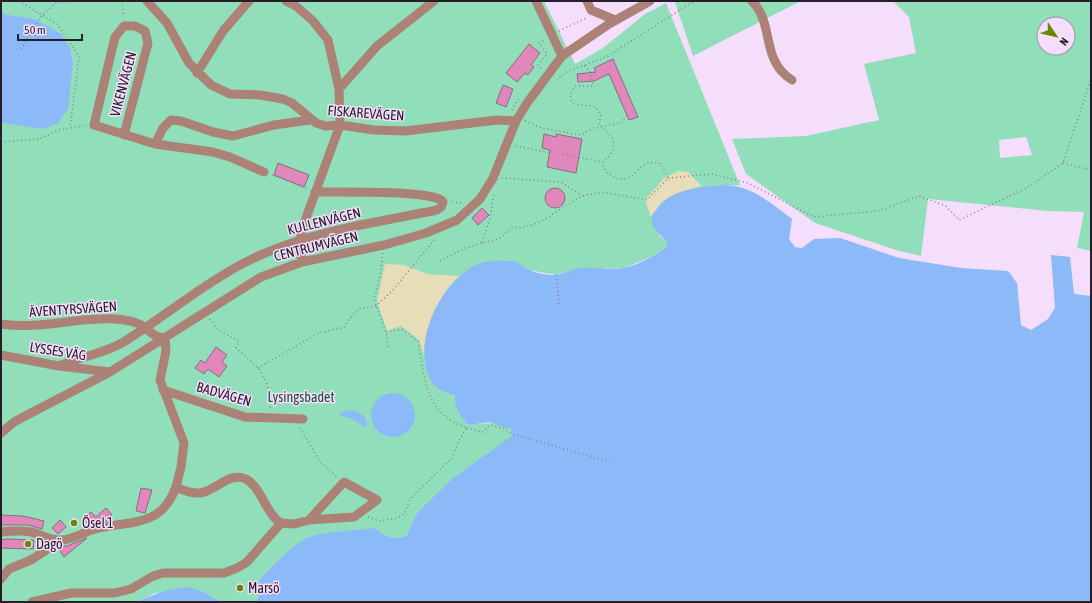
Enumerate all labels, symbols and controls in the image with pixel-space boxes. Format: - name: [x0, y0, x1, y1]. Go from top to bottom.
- scale bar: [18, 16, 82, 42]
- north arrow: [1036, 16, 1076, 56]
- text: 50 m: [24, 23, 46, 37]
- text: N: [1057, 36, 1071, 48]
- street label: VIKENVÄGEN: [107, 50, 139, 118]
- street label: FISKAREVÄGEN: [327, 102, 405, 124]
- street label: KULLENVÄGEN: [286, 204, 362, 238]
- street label: CENTRUMVÄGEN: [272, 228, 360, 264]
- street label: ÄVENTYRSVÄGEN: [29, 298, 117, 320]
- street label: LYSSES VÄG: [29, 339, 87, 363]
- street label: BADVÄGEN: [195, 379, 253, 409]
- park label: Lysingsbadet: [268, 389, 334, 405]
- place label: Ösel 1: [82, 515, 114, 531]
- marker: Ösel 1: [69, 518, 79, 528]
- place label: Dagö: [36, 536, 63, 552]
- marker: Dagö: [23, 539, 33, 549]
- place label: Marsö: [248, 580, 280, 596]
- marker: Marsö: [235, 583, 245, 593]

